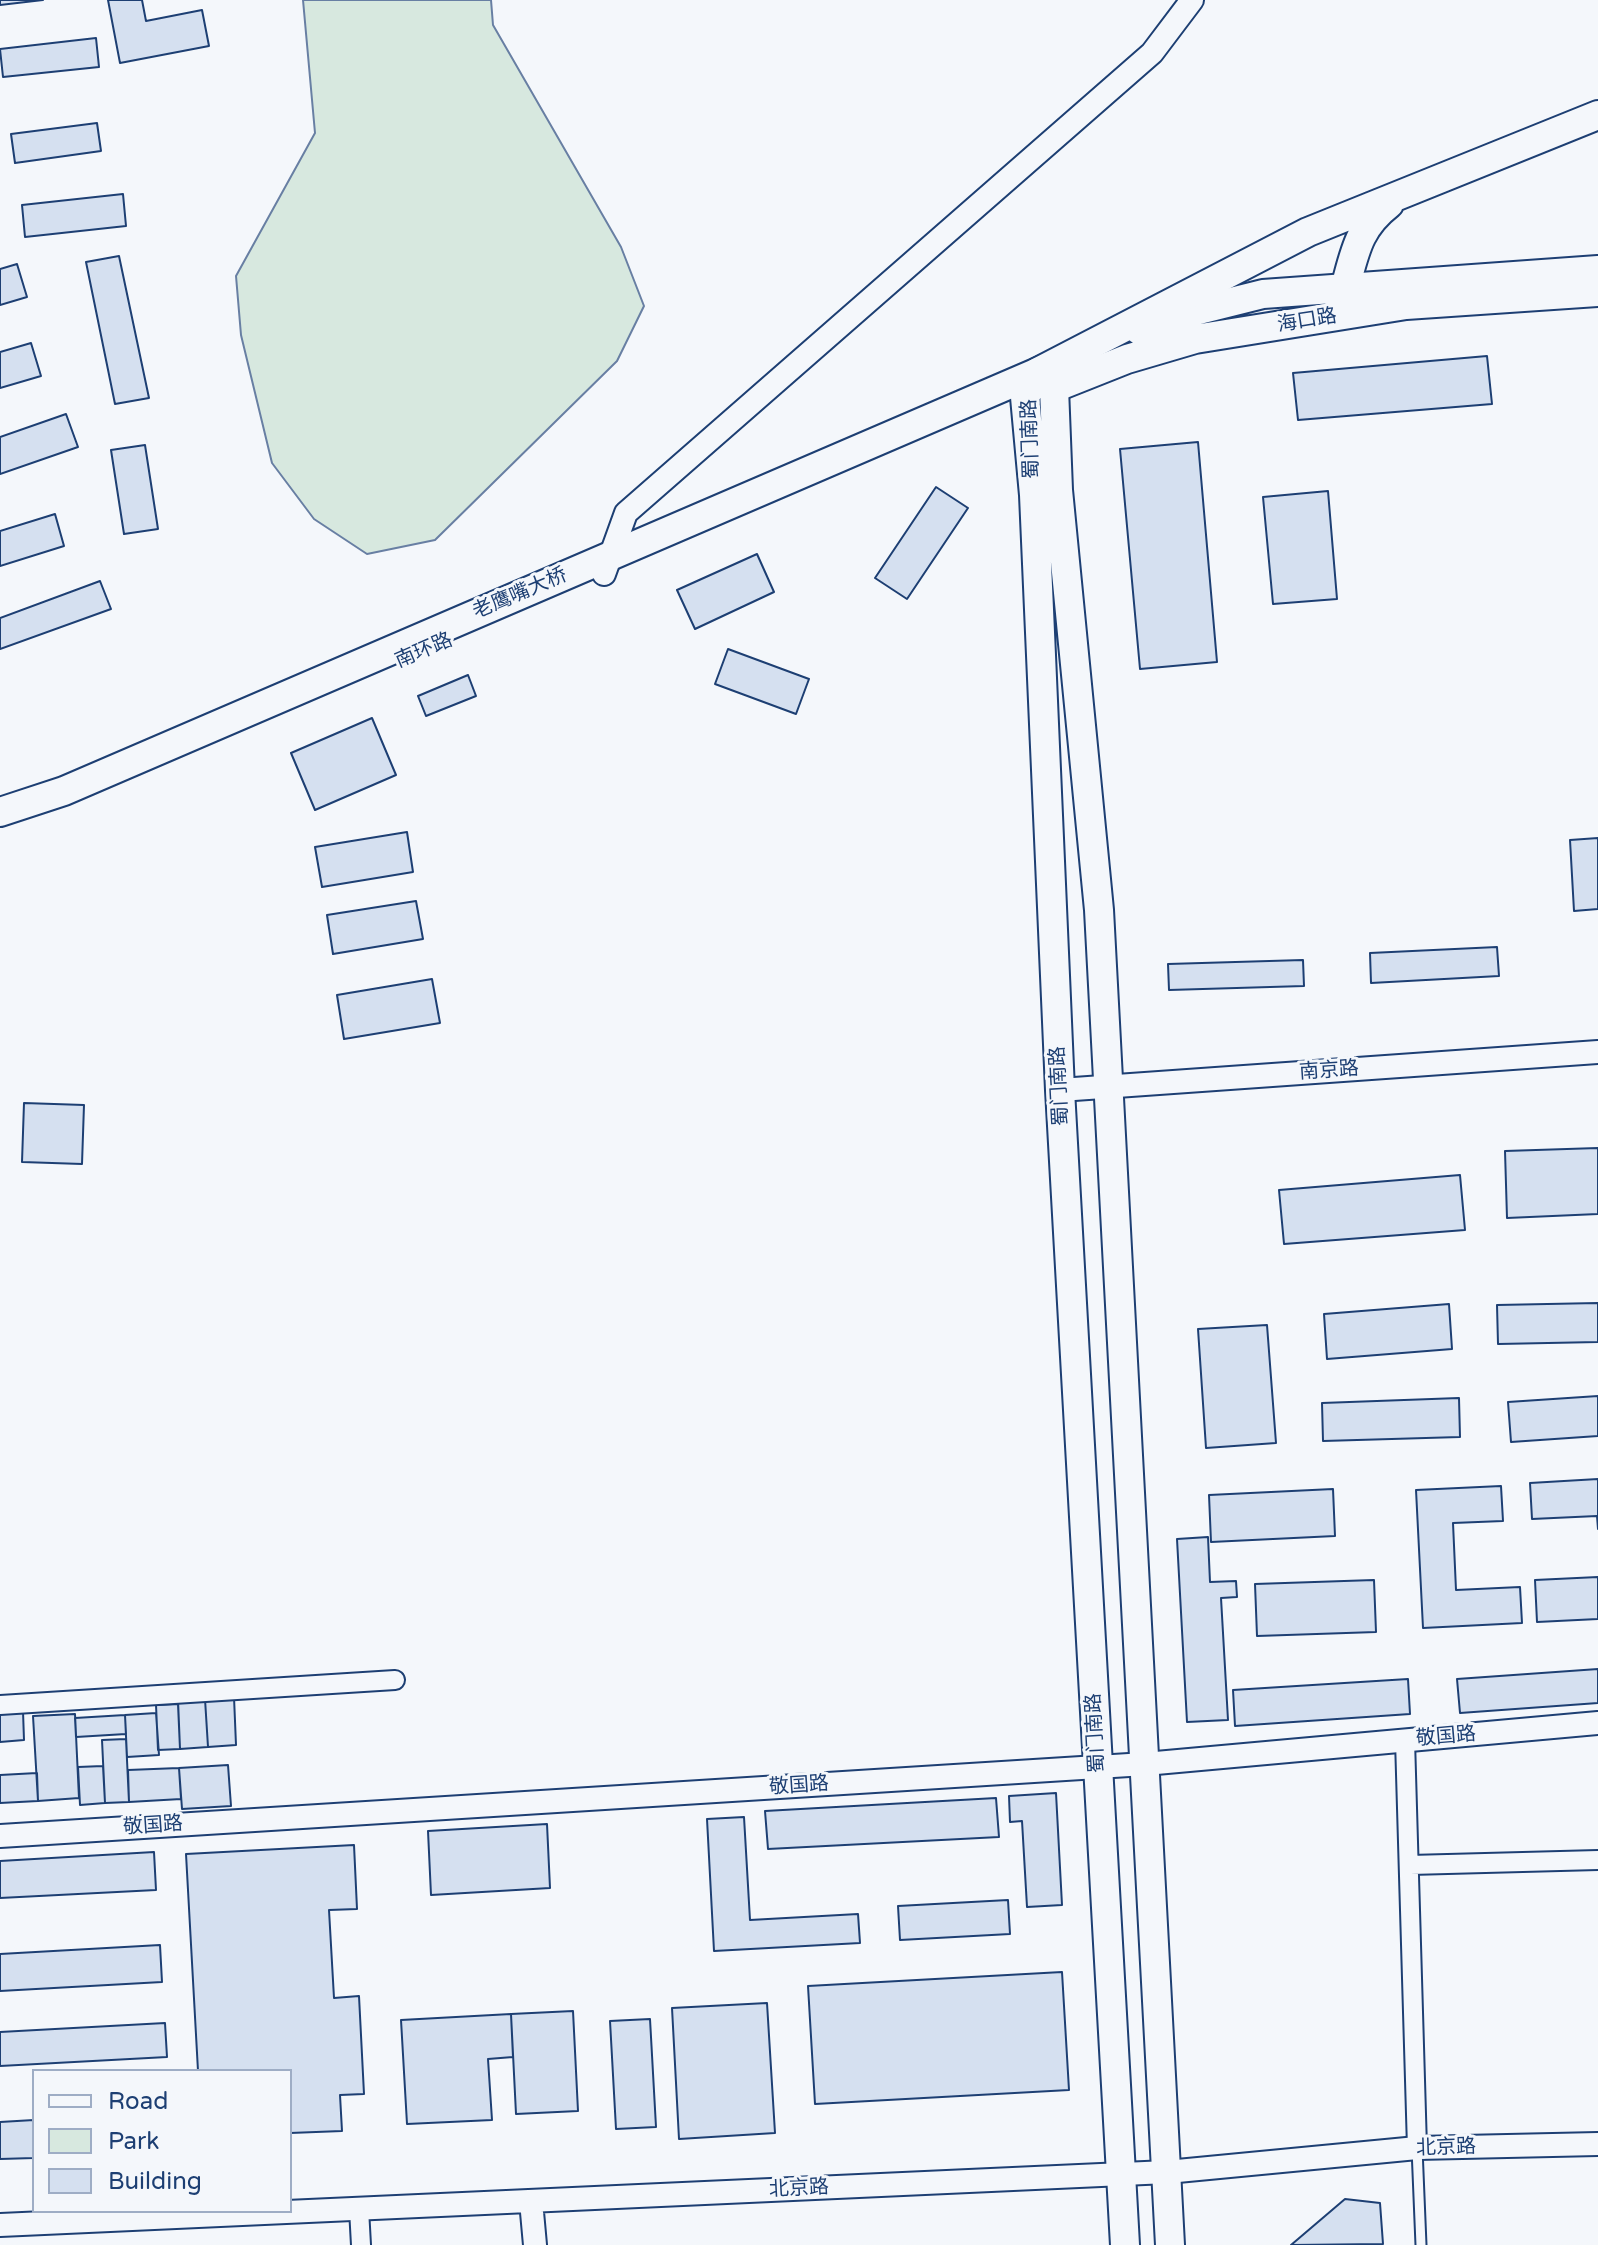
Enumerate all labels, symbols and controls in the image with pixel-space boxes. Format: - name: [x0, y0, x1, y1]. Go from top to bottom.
- street label: 海口路: [1275, 304, 1339, 338]
- street label: 蜀门南路: [1018, 399, 1044, 479]
- street label: 老鹰嘴大桥: [469, 563, 571, 625]
- street label: 南环路: [392, 628, 456, 674]
- street label: 蜀门南路: [1046, 1045, 1074, 1127]
- street label: 南京路: [1298, 1057, 1360, 1085]
- street label: 蜀门南路: [1082, 1692, 1110, 1774]
- street label: 敬国路: [1415, 1722, 1477, 1752]
- street label: 敬国路: [768, 1772, 830, 1800]
- street label: 敬国路: [122, 1812, 184, 1840]
- legend: [32, 2069, 292, 2213]
- text: Road: [108, 2087, 168, 2116]
- text: Park: [108, 2127, 159, 2156]
- street label: 北京路: [1416, 2135, 1476, 2161]
- text: Building: [108, 2167, 202, 2196]
- street label: 北京路: [768, 2175, 830, 2203]

